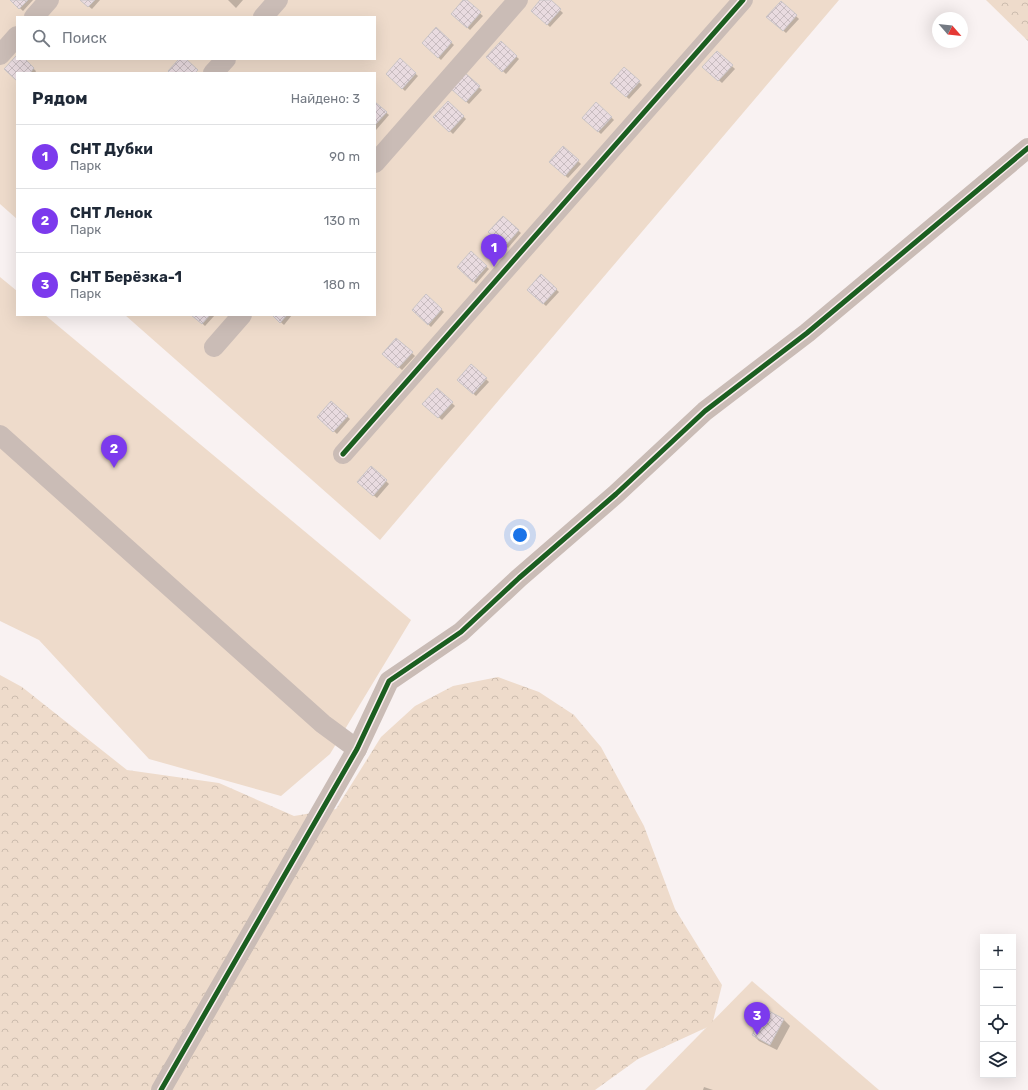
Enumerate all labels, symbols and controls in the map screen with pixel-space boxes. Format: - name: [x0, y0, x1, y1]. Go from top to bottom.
- north arrow: [932, 12, 968, 48]
- search box: [16, 16, 376, 60]
- icon: search: [30, 27, 52, 49]
- text: Поиск: [62, 29, 107, 47]
- text: Рядом: [32, 88, 88, 108]
- text: Найдено: 3: [291, 91, 360, 106]
- text: СНТ Дубки: [70, 140, 153, 158]
- text: 1: [42, 149, 48, 164]
- text: 90 m: [329, 149, 360, 164]
- text: Парк: [70, 158, 101, 173]
- text: СНТ Ленок: [70, 204, 153, 222]
- text: 2: [41, 213, 49, 228]
- text: 130 m: [324, 213, 360, 228]
- text: Парк: [70, 222, 101, 237]
- pin: 1: [481, 234, 507, 267]
- text: СНТ Берёзка-1: [70, 268, 182, 286]
- text: 3: [41, 277, 49, 292]
- text: 180 m: [323, 277, 360, 292]
- text: Парк: [70, 286, 101, 301]
- pin: 2: [101, 435, 127, 468]
- your location: [510, 525, 530, 545]
- map controls: [980, 934, 1016, 1078]
- button: +: [980, 934, 1016, 970]
- button: −: [980, 970, 1016, 1006]
- pin: 3: [744, 1002, 770, 1035]
- button: locate: [980, 1006, 1016, 1042]
- button: layers: [980, 1042, 1016, 1078]

